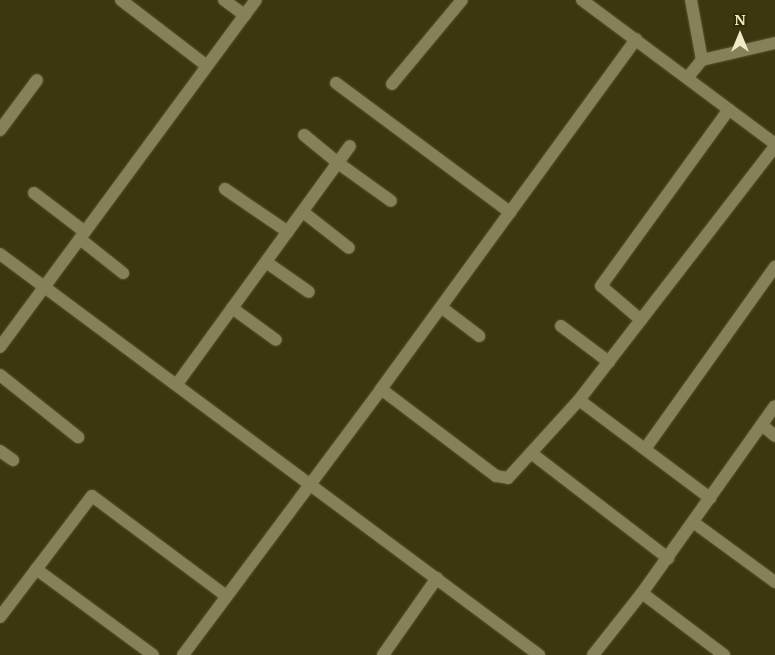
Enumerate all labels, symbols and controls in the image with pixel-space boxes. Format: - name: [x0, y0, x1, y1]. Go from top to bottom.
- north arrow: [715, 10, 765, 60]
- text: N: [734, 11, 746, 29]

